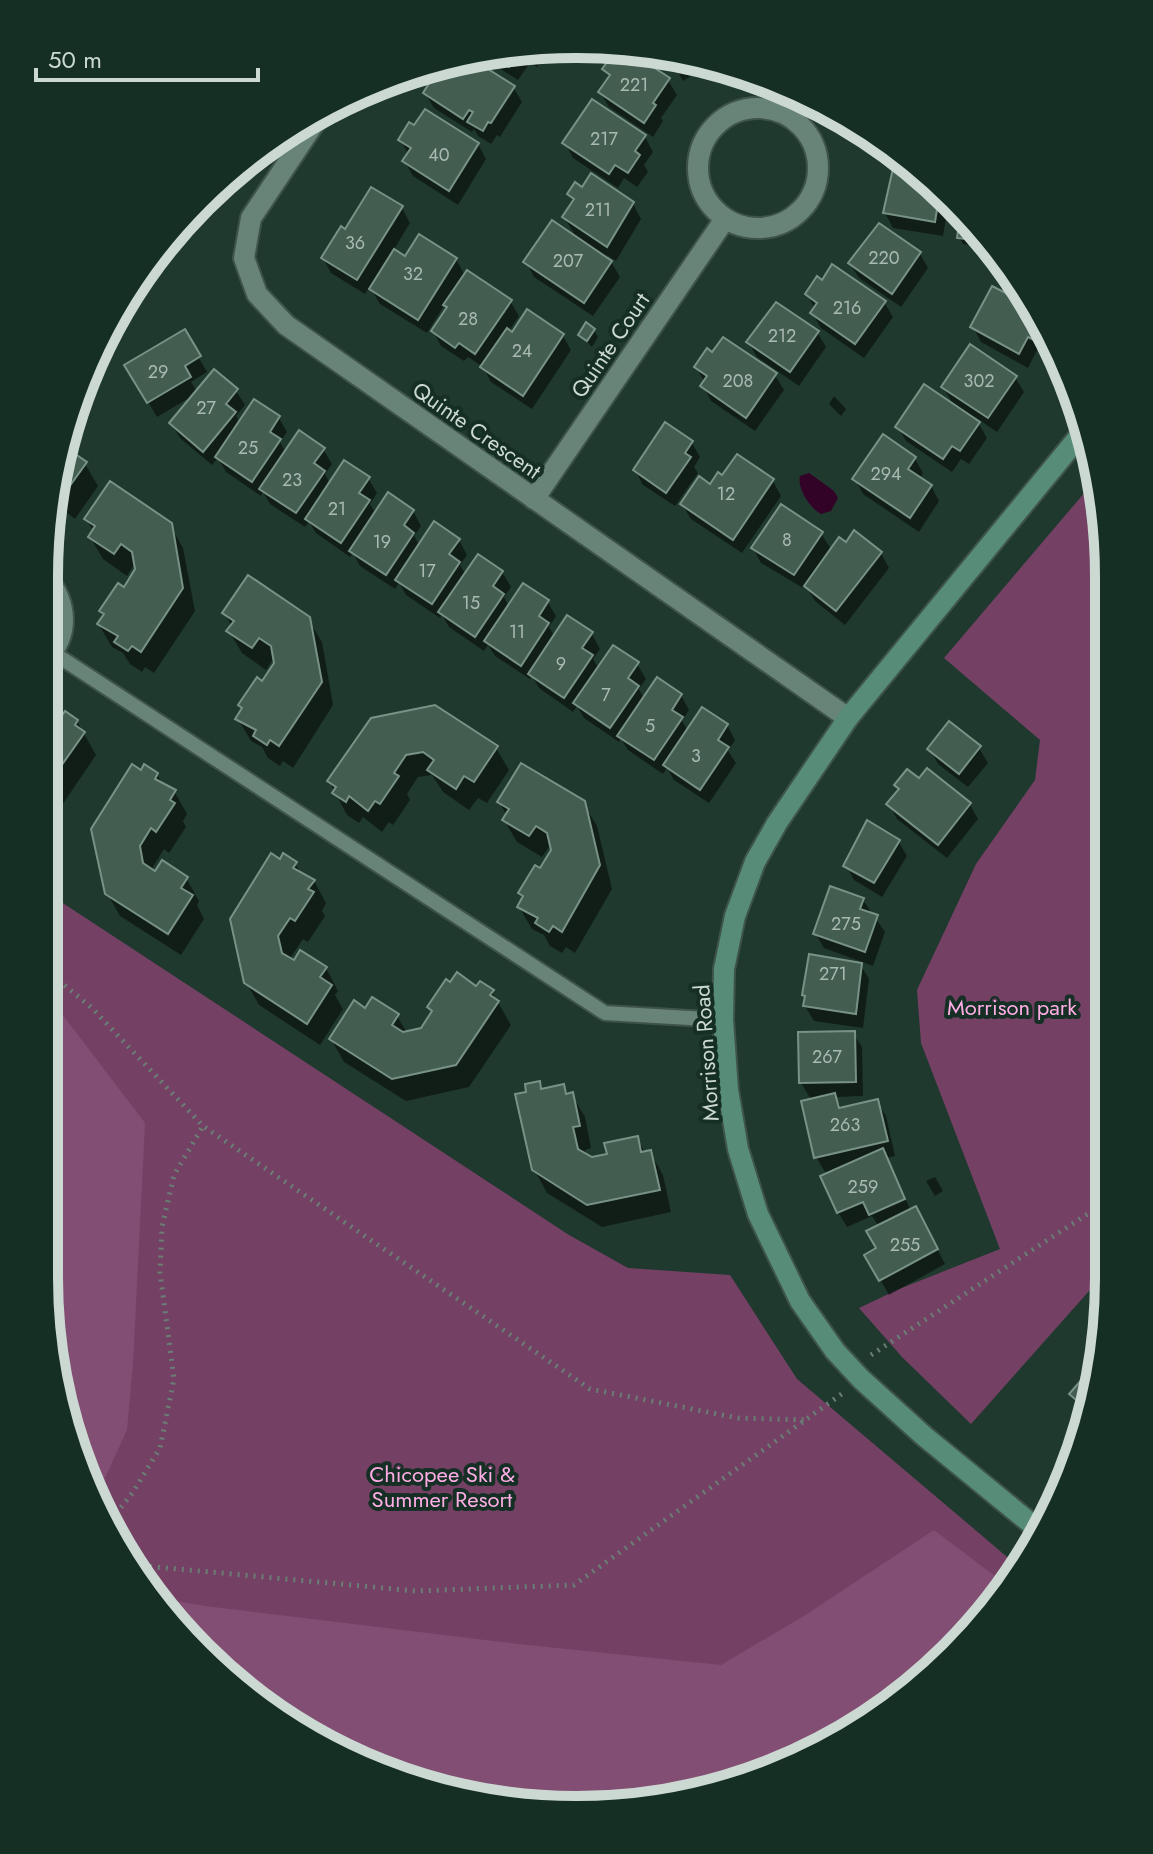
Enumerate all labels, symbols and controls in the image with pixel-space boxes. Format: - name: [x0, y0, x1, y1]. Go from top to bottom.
- scale bar: [36, 32, 258, 82]
- text: 50 m: [48, 42, 102, 77]
- house number: 221: [620, 72, 648, 98]
- house number: 217: [590, 126, 618, 152]
- house number: 40: [428, 142, 450, 168]
- house number: 211: [585, 197, 611, 223]
- house number: 36: [345, 230, 365, 256]
- house number: 220: [868, 245, 900, 271]
- house number: 207: [553, 248, 584, 274]
- house number: 32: [403, 261, 423, 287]
- street label: Quinte Court: [563, 285, 657, 404]
- house number: 216: [833, 295, 861, 321]
- house number: 28: [458, 306, 478, 332]
- house number: 212: [768, 323, 796, 349]
- house number: 24: [512, 338, 532, 364]
- house number: 29: [148, 359, 168, 385]
- house number: 208: [723, 368, 753, 394]
- house number: 302: [964, 368, 994, 394]
- street label: Quinte Crescent: [406, 374, 548, 487]
- house number: 27: [196, 395, 216, 421]
- house number: 25: [238, 435, 258, 461]
- house number: 294: [870, 461, 902, 487]
- house number: 23: [282, 467, 302, 493]
- house number: 12: [717, 481, 735, 507]
- house number: 21: [328, 496, 346, 522]
- house number: 8: [782, 527, 792, 553]
- house number: 19: [373, 529, 391, 555]
- house number: 17: [418, 558, 436, 584]
- house number: 15: [462, 590, 480, 616]
- house number: 11: [509, 619, 525, 645]
- house number: 9: [556, 651, 566, 677]
- house number: 7: [601, 682, 611, 708]
- house number: 5: [645, 713, 655, 739]
- house number: 3: [691, 743, 701, 769]
- house number: 275: [831, 911, 861, 937]
- house number: 271: [819, 961, 847, 987]
- street label: Morrison Road: [685, 983, 727, 1123]
- park label: Morrison park: [947, 991, 1077, 1023]
- house number: 267: [812, 1044, 843, 1070]
- house number: 263: [830, 1112, 860, 1138]
- house number: 259: [848, 1174, 878, 1200]
- house number: 255: [890, 1232, 920, 1258]
- park label: Chicopee Ski & Summer Resort: [369, 1458, 515, 1515]

